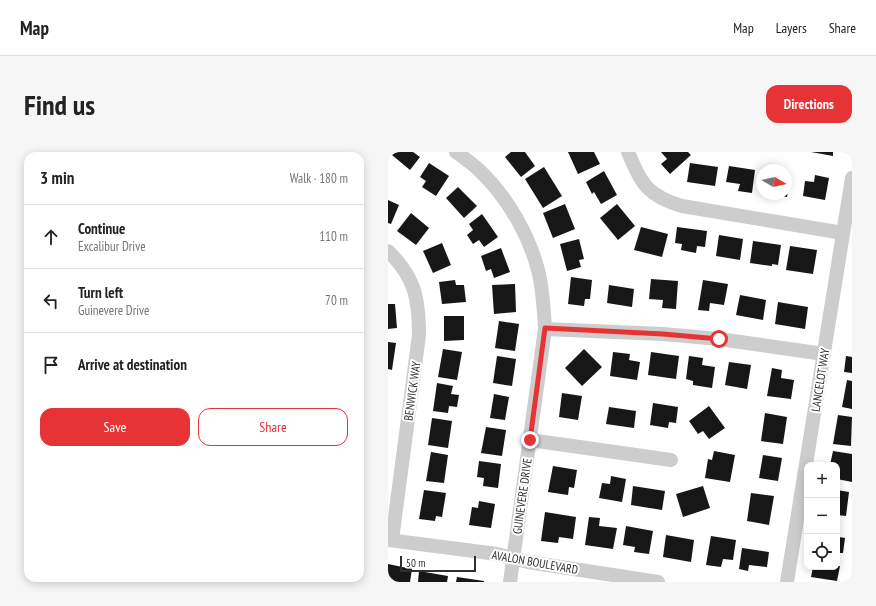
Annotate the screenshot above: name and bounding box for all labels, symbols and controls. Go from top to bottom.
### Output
text: Map [20,16,49,40]
text: Map [733,19,754,37]
text: Layers [776,19,807,37]
text: Share [829,19,856,37]
button: Directions [766,85,852,123]
text: Find us [24,86,95,123]
north arrow [756,164,792,200]
text: 3 min [40,167,74,189]
text: Walk · 180 m [290,170,348,187]
text: Continue [78,219,125,238]
icon: ahead [40,226,62,248]
text: 110 m [319,228,348,245]
text: Excalibur Drive [78,238,146,255]
text: Turn left [78,283,123,302]
icon: left [40,290,62,312]
text: 70 m [325,292,348,309]
text: Guinevere Drive [78,302,149,319]
route start [710,330,728,348]
street label: LANCELOT WAY [808,347,832,413]
icon: arrive [40,354,62,376]
text: Arrive at destination [78,355,187,374]
street label: BENWICK WAY [400,360,424,422]
button: Save [40,408,190,446]
button: Share [198,408,348,446]
route end [521,431,539,449]
street label: GUINEVERE DRIVE [509,457,535,535]
map controls [804,462,840,570]
button: + [804,462,840,498]
button: − [804,498,840,534]
button: locate [804,534,840,570]
street label: AVALON BOULEVARD [491,547,579,577]
scale bar [400,554,476,573]
text: 50 m [406,556,425,570]

